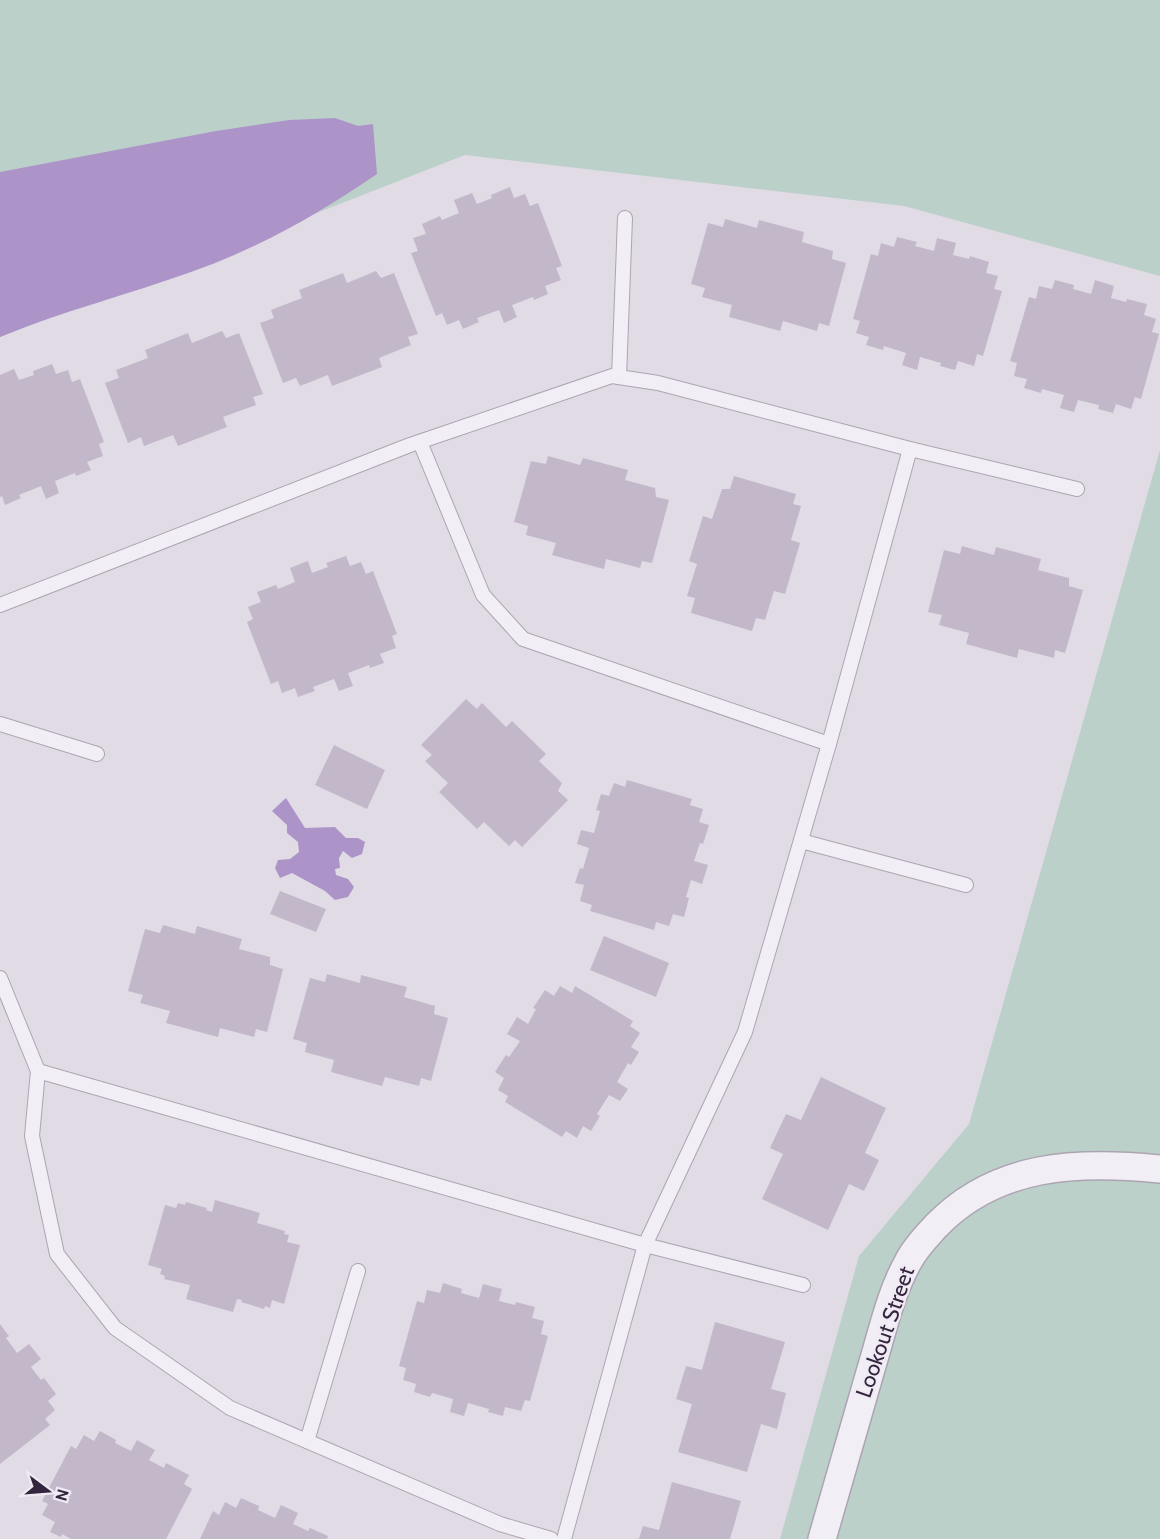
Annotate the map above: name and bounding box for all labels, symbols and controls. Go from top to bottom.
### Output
street label: Lookout Street [850,1262,920,1401]
north arrow [18,1461,78,1521]
text: N [51,1487,73,1503]

